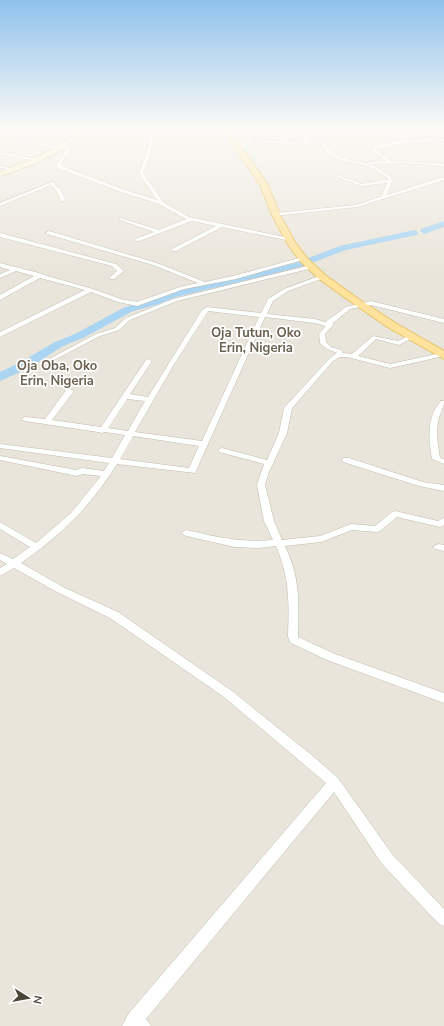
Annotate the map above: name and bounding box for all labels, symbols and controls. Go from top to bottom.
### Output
district label: Oja Tutun, Oko Erin, Nigeria [211,324,301,357]
district label: Oja Oba, Oko Erin, Nigeria [17,357,97,390]
north arrow [8,978,48,1018]
text: N [29,994,45,1005]

